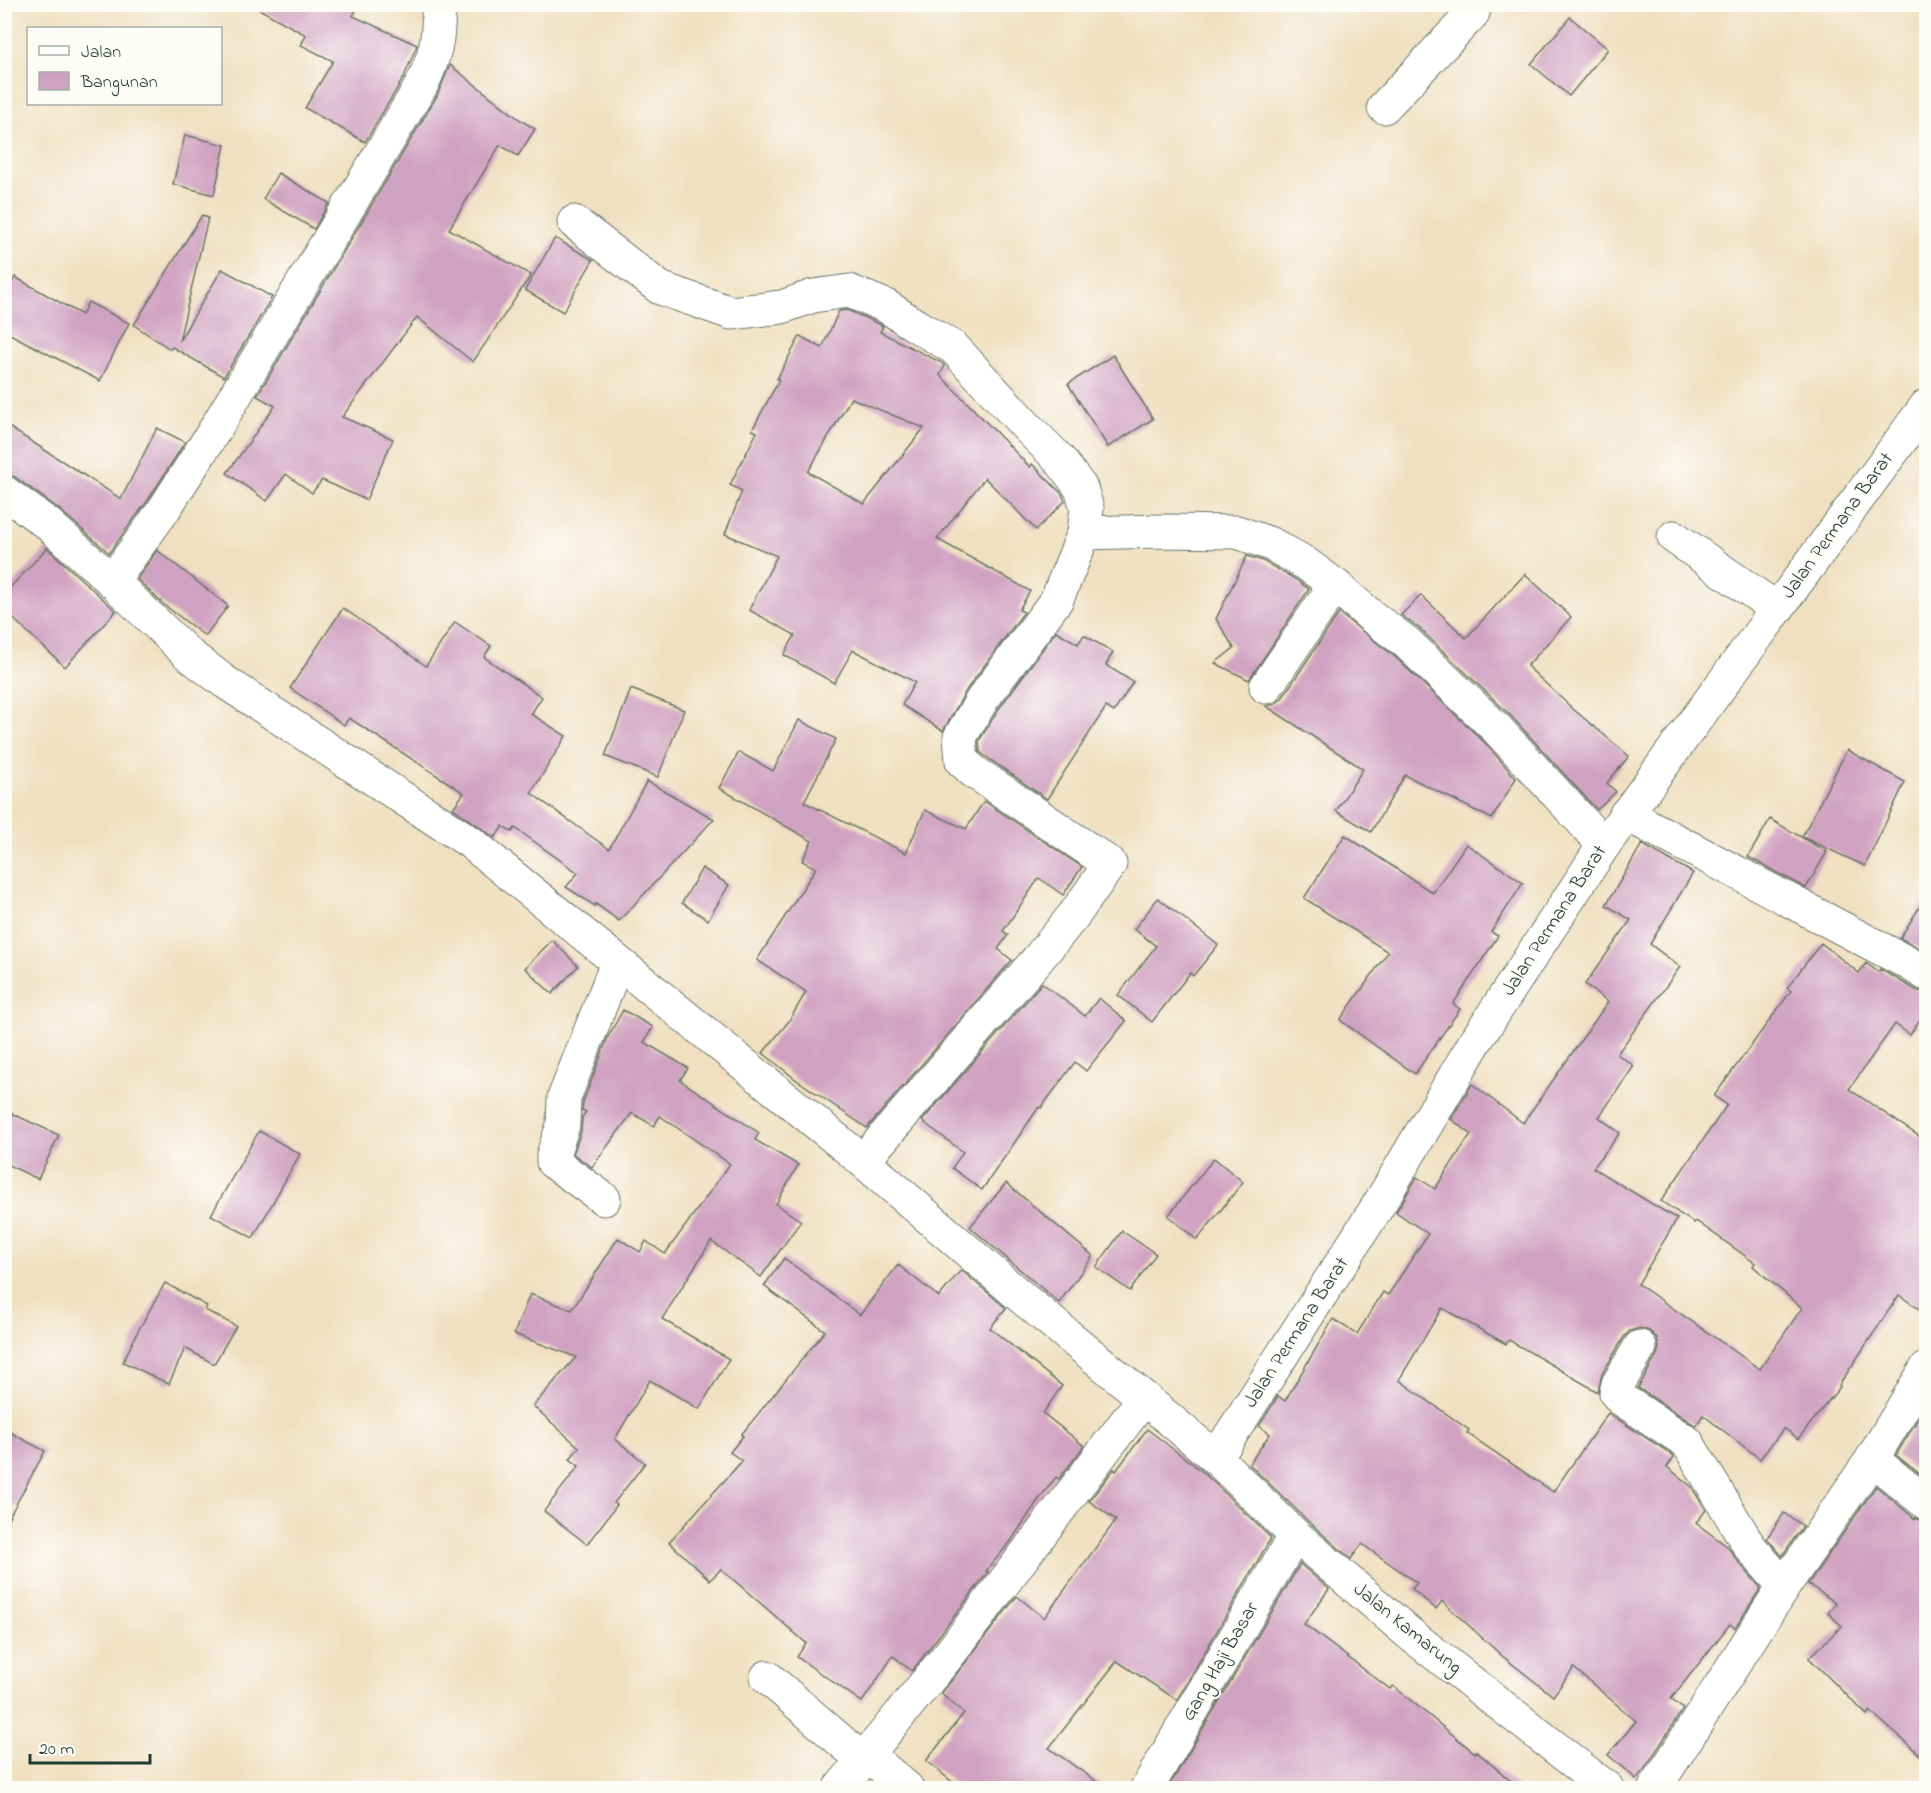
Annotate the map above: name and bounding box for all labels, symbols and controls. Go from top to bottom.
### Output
legend [27,27,222,105]
text: Jalan [81,40,121,66]
text: Bangunan [80,70,158,97]
street label: Jalan Permana Barat [1775,446,1901,605]
street label: Jalan Permana Barat [1495,839,1615,1002]
street label: Jalan Permana Barat [1237,1251,1357,1414]
street label: Jalan Kamarung [1346,1576,1468,1683]
street label: Gang Haji Basar [1175,1596,1268,1728]
scale bar [30,1727,150,1765]
text: 20 m [39,1737,74,1763]

